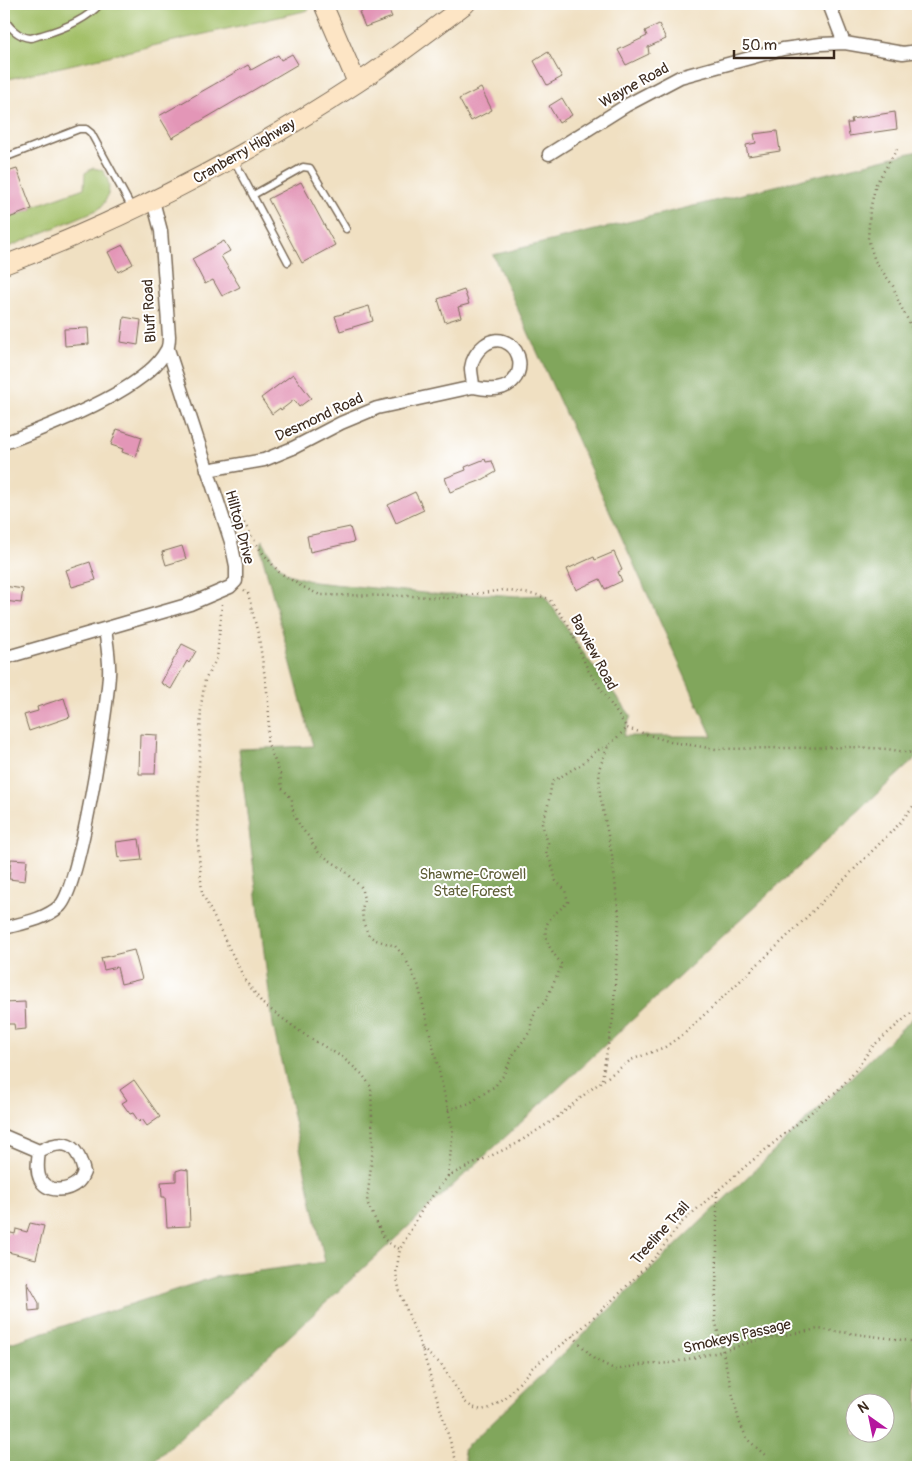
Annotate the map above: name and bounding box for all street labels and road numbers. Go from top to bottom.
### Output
street label: Wayne Road [596,59,672,112]
street label: Cranberry Highway [190,114,299,188]
street label: Bluff Road [138,279,161,343]
street label: Desmond Road [272,389,366,446]
street label: Hilltop Drive [221,488,259,567]
street label: Bayview Road [566,611,621,693]
street label: Treeline Trail [627,1197,694,1269]
street label: Smokeys Passage [681,1315,793,1358]

